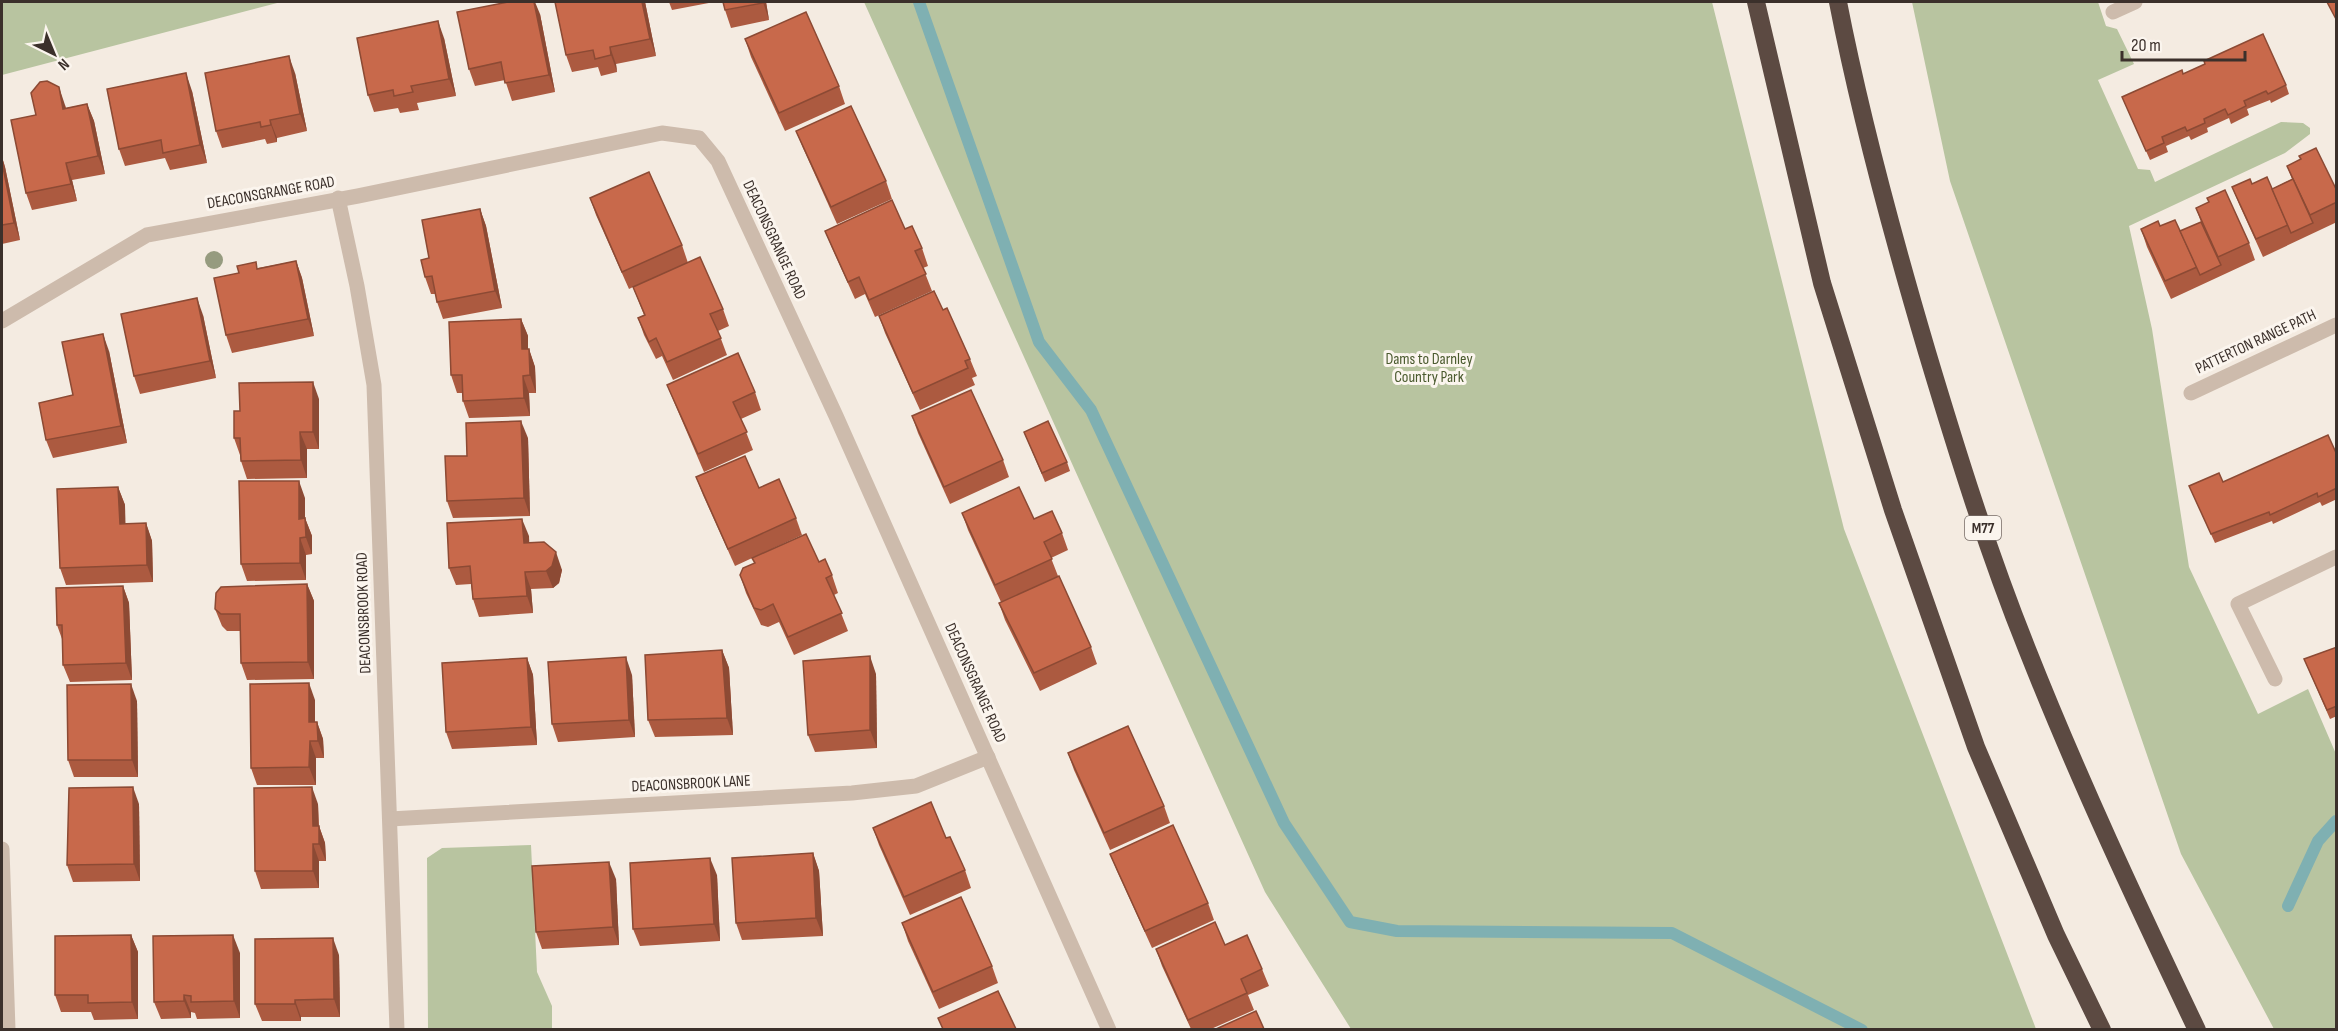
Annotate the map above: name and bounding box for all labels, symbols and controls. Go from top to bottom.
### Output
north arrow [24,24,84,84]
scale bar [2122,24,2245,62]
text: 20 m [2131,35,2161,56]
text: N [54,54,73,74]
street label: DEACONSGRANGE ROAD [206,172,336,214]
street label: DEACONSGRANGE ROAD [738,178,810,303]
street label: PATTERTON RANGE PATH [2193,306,2319,378]
park label: Dams to Darnley Country Park [1385,350,1473,387]
road number: M77 [1965,516,2001,540]
street label: DEACONSBROOK ROAD [352,552,376,674]
street label: DEACONSGRANGE ROAD [940,620,1010,746]
street label: DEACONSBROOK LANE [631,771,751,797]

